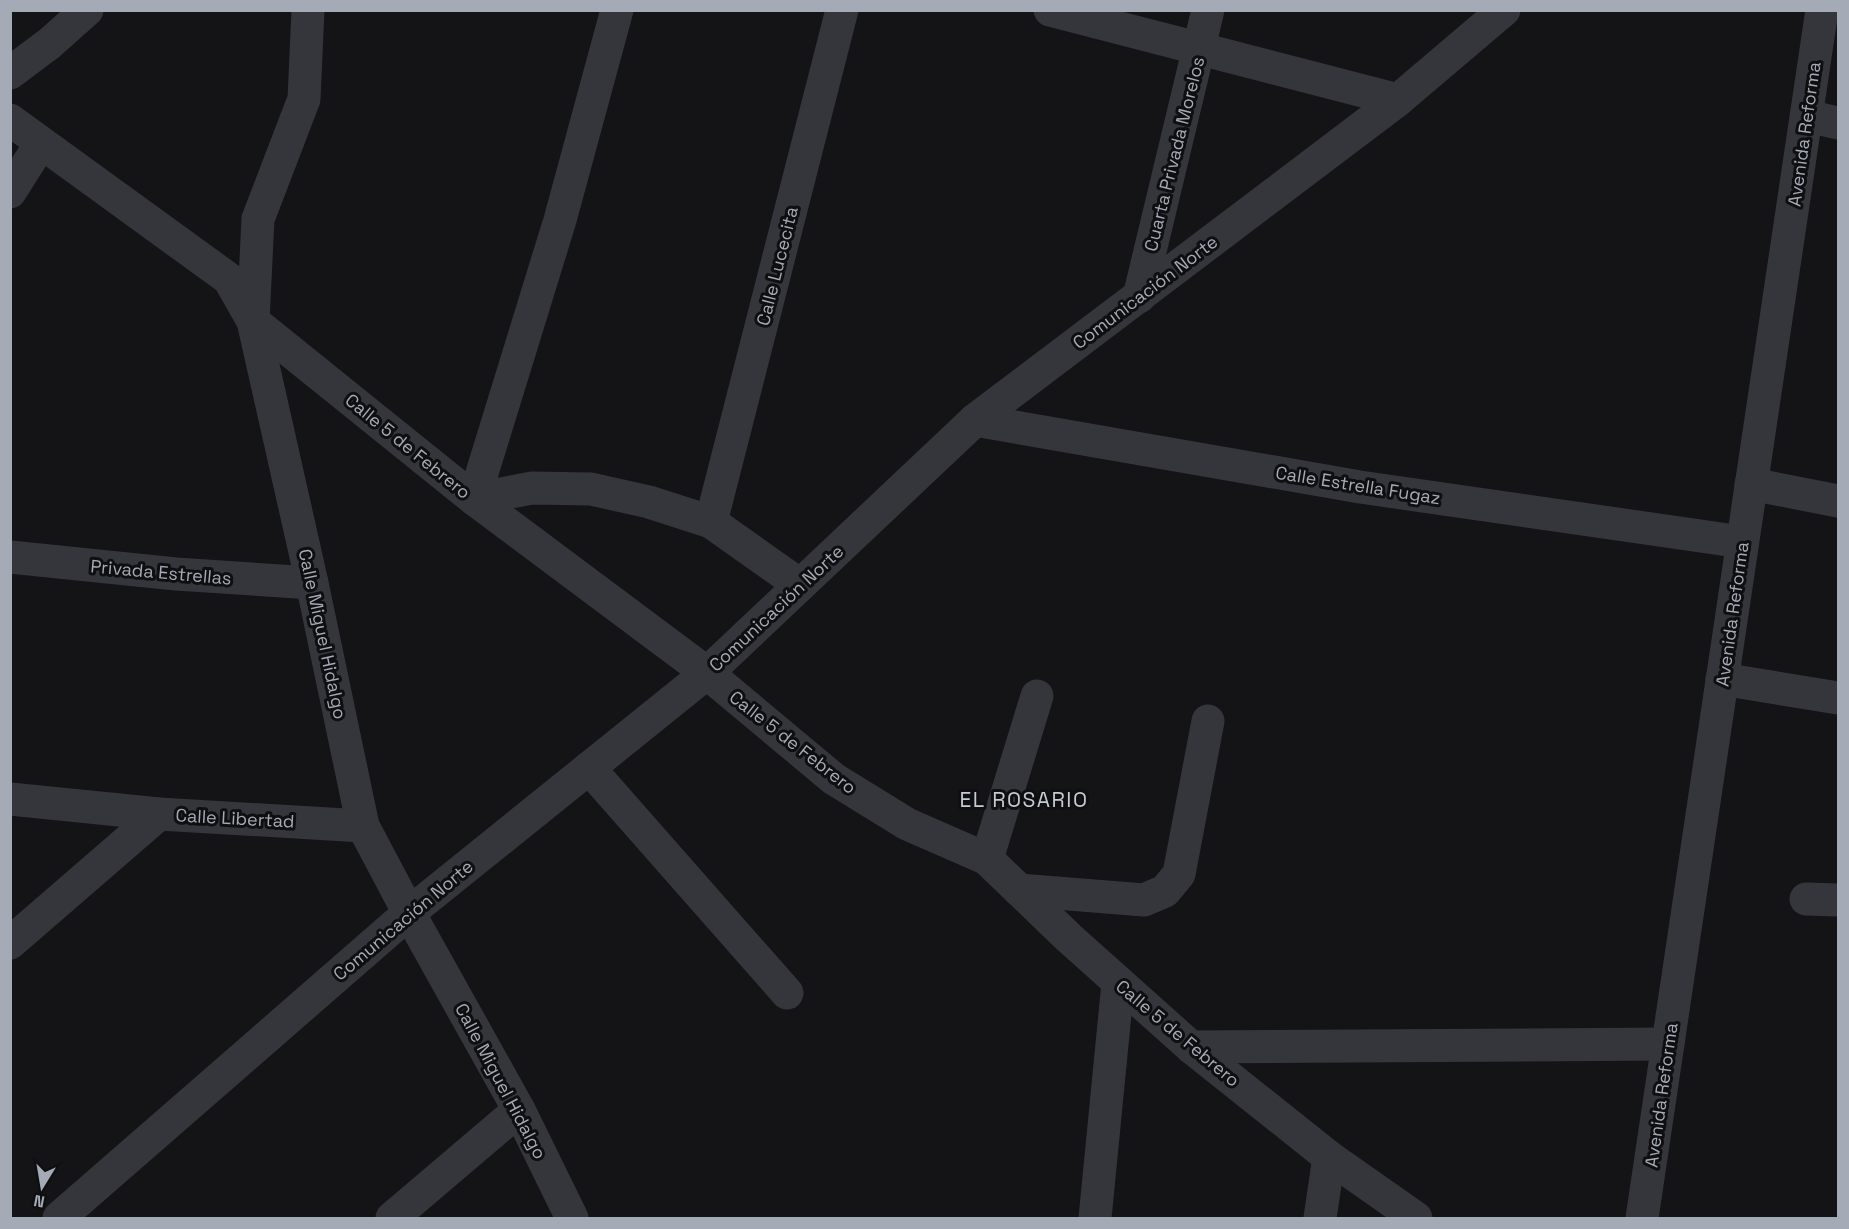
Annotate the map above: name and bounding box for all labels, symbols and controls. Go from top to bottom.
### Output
street label: Cuarta Privada Morelos [1139,54,1209,254]
street label: Avenida Reforma [1782,60,1826,208]
street label: Calle Lucecita [751,204,803,328]
street label: Comunicación Norte [1068,230,1222,354]
street label: Calle 5 de Febrero [341,388,475,504]
street label: Calle Estrella Fugaz [1274,461,1442,509]
street label: Comunicación Norte [704,540,848,676]
street label: Avenida Reforma [1710,540,1754,688]
street label: Calle Miguel Hidalgo [294,547,352,721]
street label: Privada Estrellas [90,554,232,590]
street label: Calle 5 de Febrero [725,685,861,799]
district label: EL ROSARIO [960,786,1088,813]
street label: Calle Libertad [175,803,295,833]
street label: Comunicación Norte [328,855,478,985]
street label: Calle 5 de Febrero [1111,974,1245,1092]
street label: Calle Miguel Hidalgo [450,999,552,1163]
street label: Avenida Reforma [1639,1021,1683,1169]
north arrow [12,1157,72,1217]
text: N [32,1190,47,1213]

